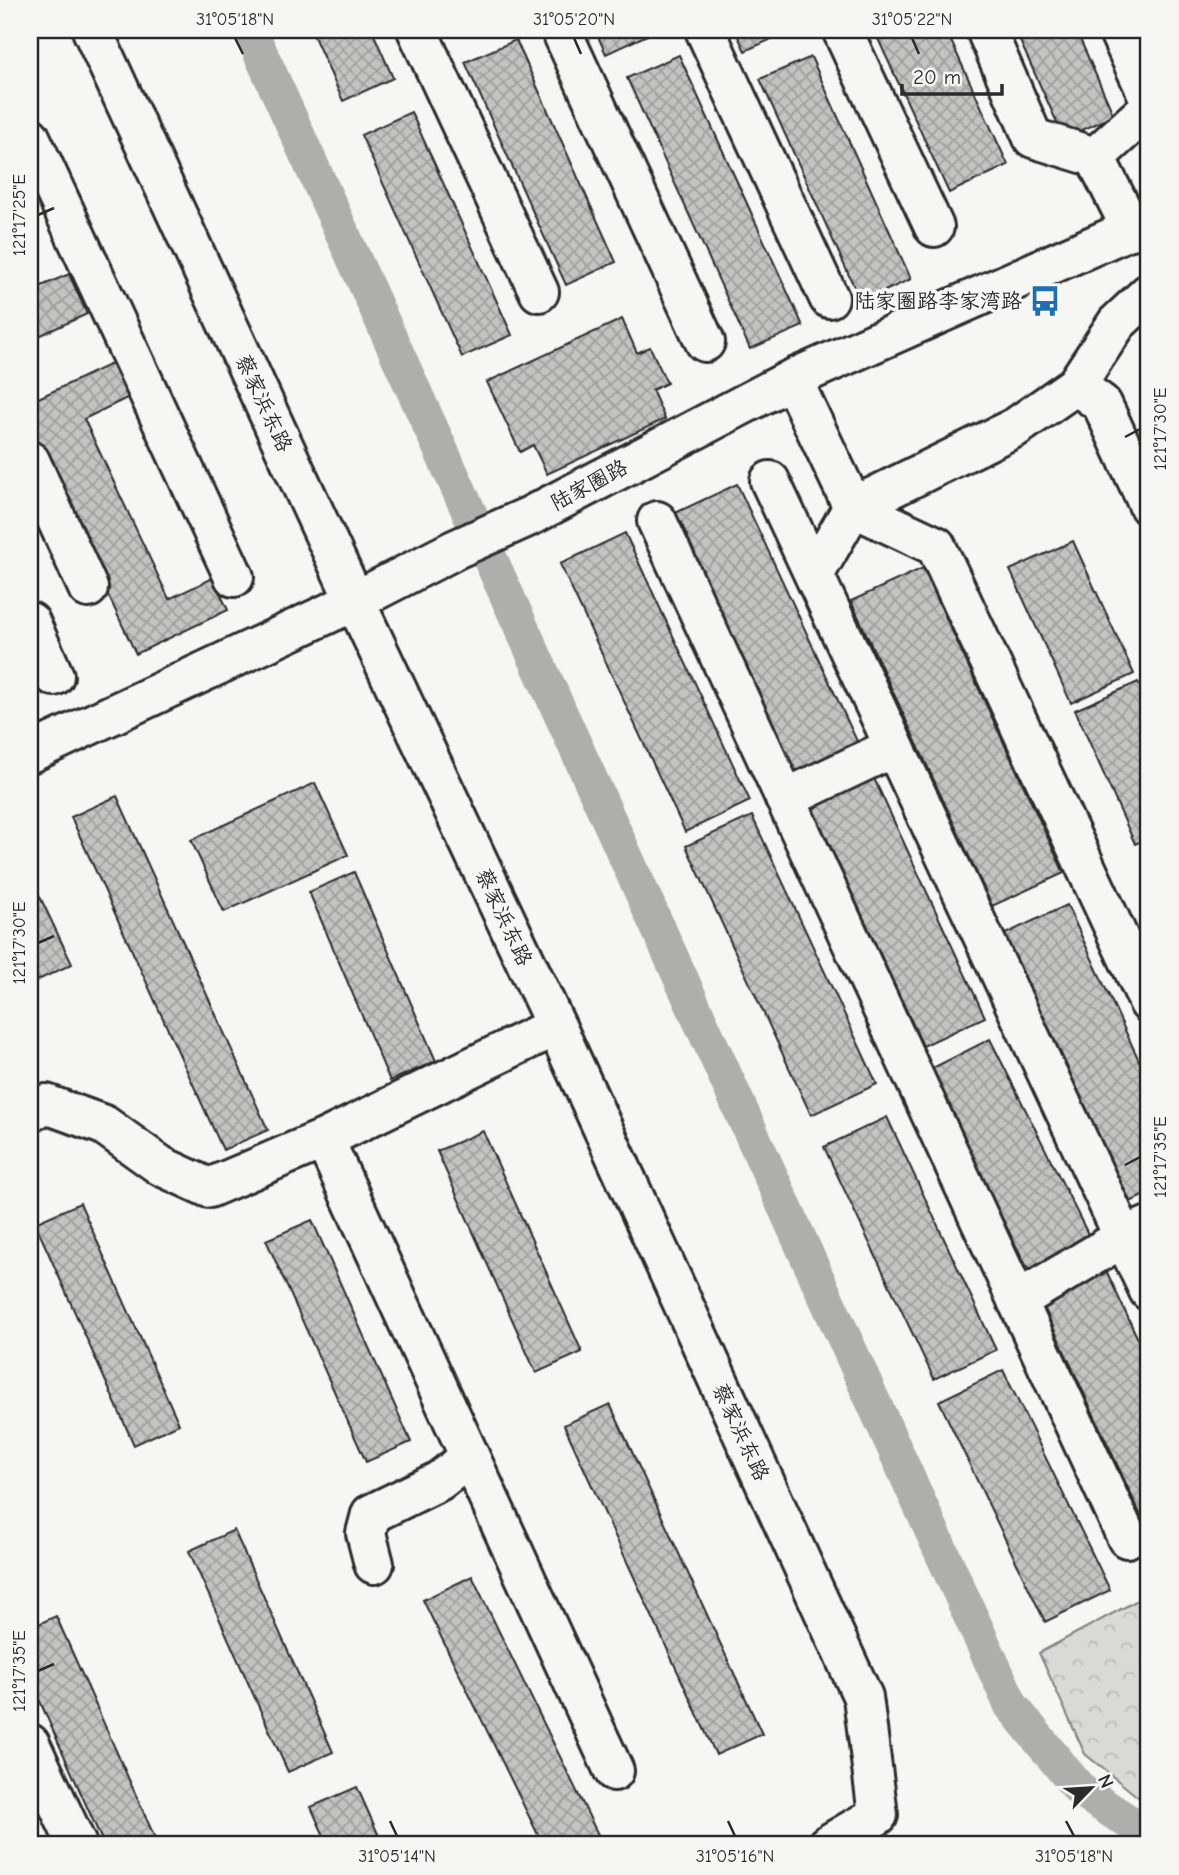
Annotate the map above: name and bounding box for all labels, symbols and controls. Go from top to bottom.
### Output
text: 31°05'18"N [196,9,274,30]
text: 31°05'20"N [533,9,615,30]
text: 31°05'22"N [872,9,952,30]
scale bar [902,52,1002,96]
text: 20 m [913,65,961,89]
text: 121°17'25"E [9,174,30,256]
bus stop icon: 陆家圈路李家湾路 [1028,284,1062,318]
place label: 陆家圈路李家湾路 [854,289,1022,313]
street label: 蔡家浜东路 [231,350,297,456]
text: 121°17'30"E [1150,387,1171,471]
street label: 陆家圈路 [546,455,632,515]
street label: 蔡家浜东路 [471,864,537,970]
text: 121°17'30"E [9,901,30,985]
text: 121°17'35"E [1150,1116,1171,1198]
street label: 蔡家浜东路 [708,1379,774,1485]
text: 121°17'35"E [9,1630,30,1712]
north arrow [1056,1752,1126,1822]
text: N [1093,1771,1118,1792]
text: 31°05'14"N [358,1846,436,1867]
text: 31°05'16"N [696,1846,774,1867]
text: 31°05'18"N [1035,1846,1113,1867]

